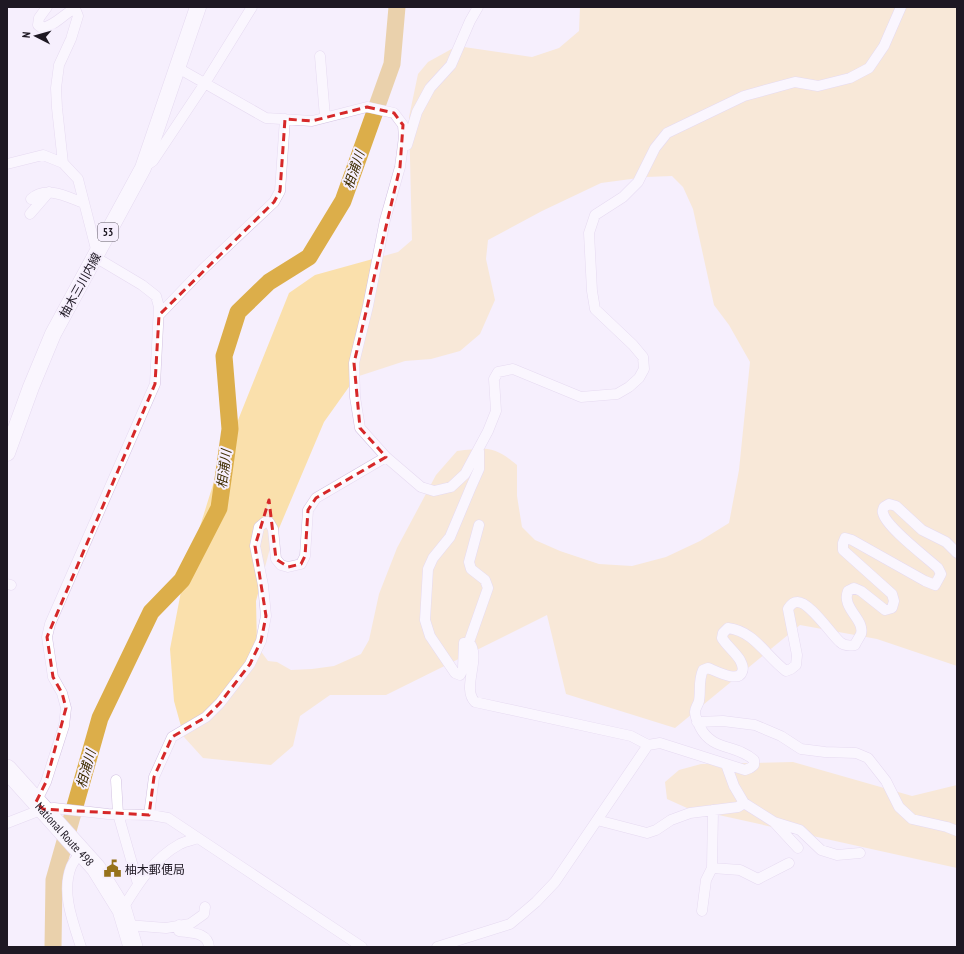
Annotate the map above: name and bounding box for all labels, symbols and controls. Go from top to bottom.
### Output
north arrow [16,16,56,56]
text: N [19,31,33,39]
water label: 相浦川 [340,147,369,191]
road number: 53 [98,223,118,241]
street label: 柚木三川内線 [56,250,104,320]
water label: 相浦川 [213,447,235,489]
water label: 相浦川 [72,746,100,790]
street label: National Route 498 [33,799,98,869]
public building icon: 柚木郵便局 [102,859,122,879]
place label: 柚木郵便局 [125,862,185,877]

